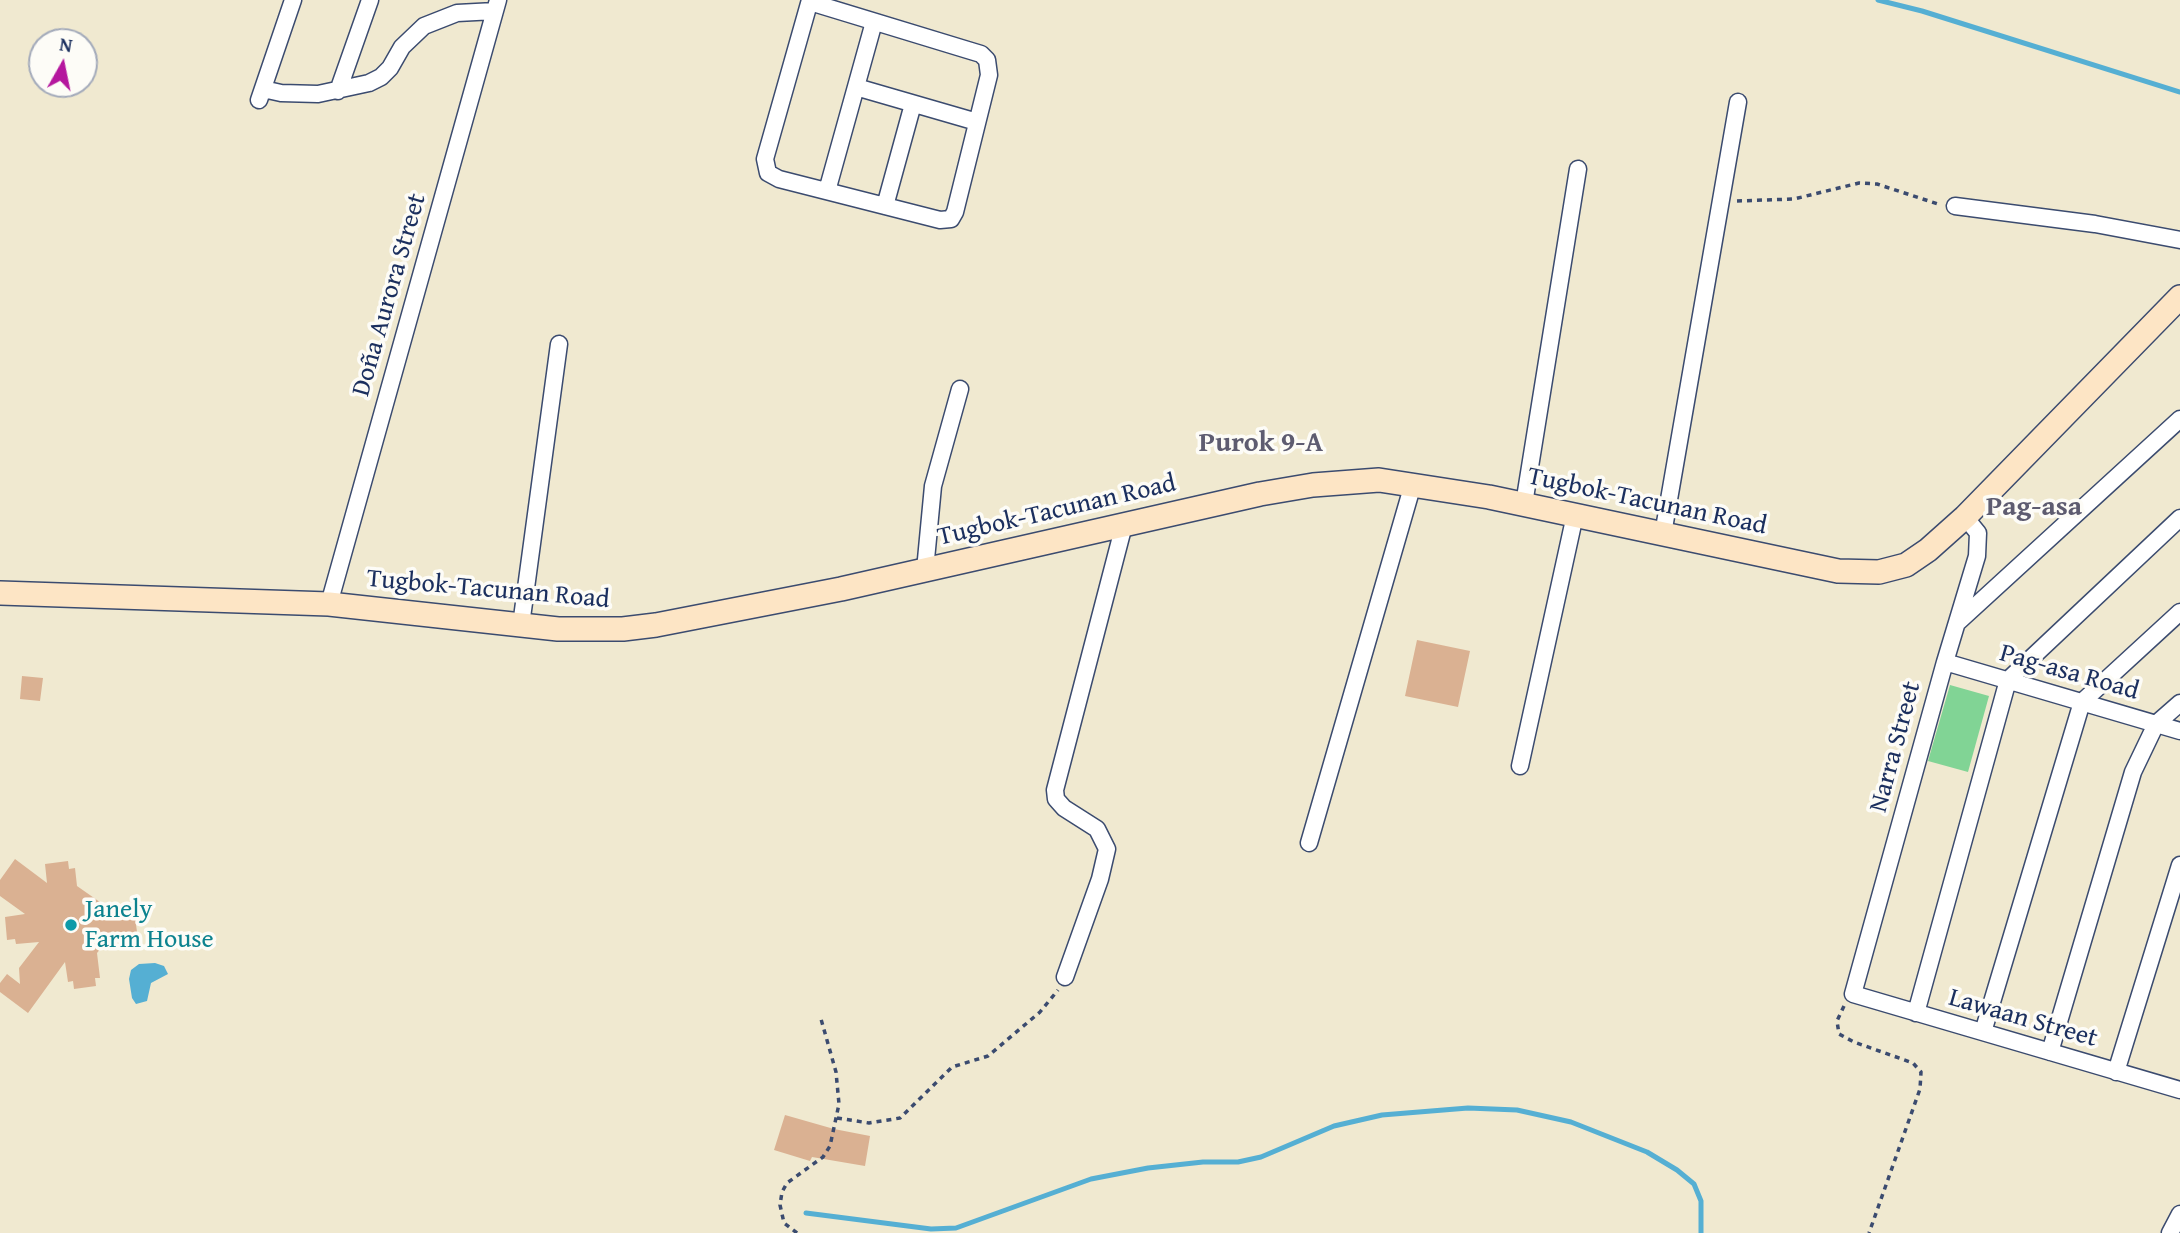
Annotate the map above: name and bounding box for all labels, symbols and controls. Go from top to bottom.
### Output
north arrow [28,28,98,98]
text: N [58,29,74,59]
street label: Doña Aurora Street [346,190,434,400]
district label: Purok 9-A [1199,427,1323,461]
street label: Tugbok-Tacunan Road [1525,461,1769,543]
street label: Tugbok-Tacunan Road [935,468,1179,554]
district label: Pag-asa [1986,491,2082,525]
street label: Tugbok-Tacunan Road [365,564,611,616]
street label: Pag-asa Road [1996,638,2142,708]
street label: Narra Street [1864,678,1928,816]
place label: Janely Farm House [85,894,214,956]
marker: Janely Farm House [63,917,79,933]
street label: Lawaan Street [1945,983,2101,1055]

